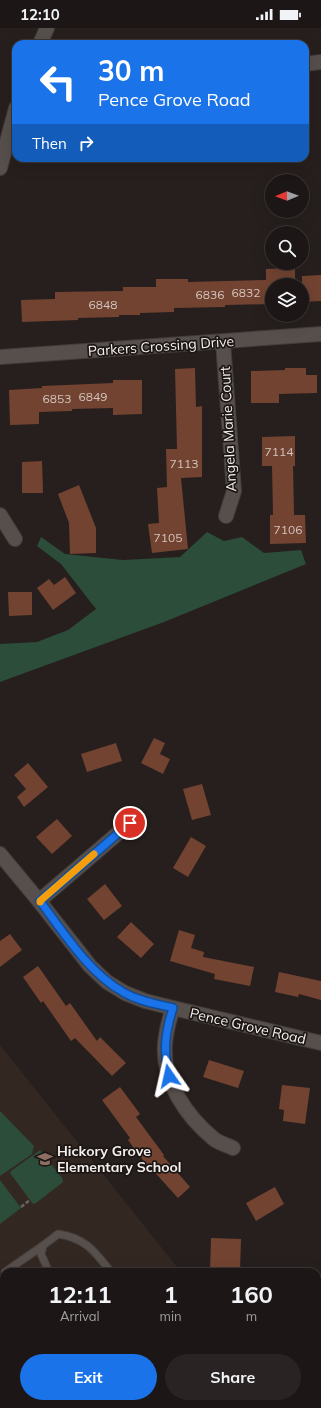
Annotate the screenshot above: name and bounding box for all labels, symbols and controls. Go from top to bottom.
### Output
text: 12:10 [20,5,60,24]
text: 30 m [98,53,164,88]
icon: left [32,56,84,108]
text: Pence Grove Road [98,88,251,111]
icon: right [75,132,97,154]
text: Then [32,134,67,153]
north arrow [265,174,309,218]
map controls [265,174,309,322]
button: search [265,226,309,270]
button: layers [265,278,309,322]
house number: 6832 [232,285,260,300]
house number: 6836 [196,287,224,302]
house number: 6848 [89,297,117,312]
street label: Parkers Crossing Drive [87,332,235,360]
street label: Angela Marie Court [216,366,240,492]
house number: 6849 [79,389,107,404]
house number: 6853 [43,391,71,406]
house number: 7114 [265,444,293,459]
house number: 7113 [170,456,198,471]
house number: 7106 [274,522,302,537]
house number: 7105 [154,530,182,545]
pin [113,806,147,840]
icon: arrive [119,812,141,834]
street label: Pence Grove Road [188,1004,308,1048]
position arrow [148,1055,190,1097]
place label: Hickory Grove Elementary School [57,1142,181,1176]
school or university icon: Hickory Grove Elementary School [36,1150,54,1168]
text: 12:11 [48,1279,112,1309]
text: 1 [163,1279,178,1309]
text: 160 [230,1279,273,1309]
text: Arrival [60,1308,100,1324]
text: min [160,1308,182,1324]
text: m [246,1308,257,1324]
button: Exit [20,1354,157,1400]
button: Share [165,1354,301,1400]

